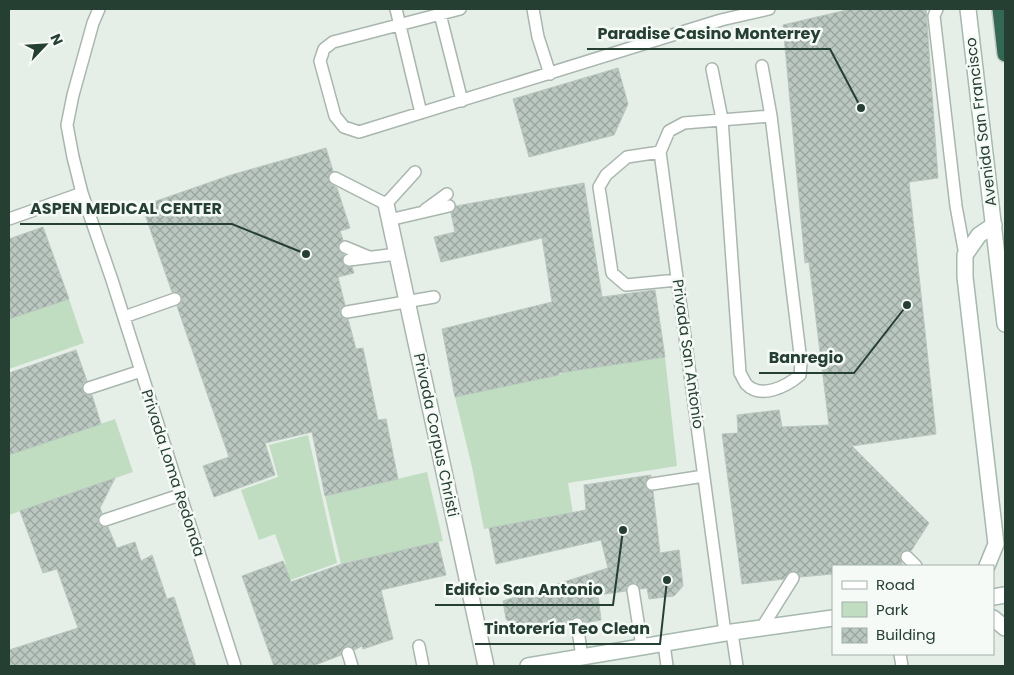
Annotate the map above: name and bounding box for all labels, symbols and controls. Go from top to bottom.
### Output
callout: Paradise Casino Monterrey [587,18,830,49]
north arrow [20,20,70,70]
text: Paradise Casino Monterrey [597,22,821,45]
text: N [45,31,68,49]
street label: Avenida San Francisco [960,36,1001,208]
callout: ASPEN MEDICAL CENTER [20,193,232,224]
text: ASPEN MEDICAL CENTER [30,197,222,220]
street label: Privada San Antonio [668,278,709,430]
callout: Banregio [759,342,854,373]
text: Banregio [769,346,843,369]
street label: Privada Corpus Christi [409,351,464,519]
street label: Privada Loma Redonda [137,387,210,559]
legend [832,565,994,655]
callout: Edifcio San Antonio [435,574,613,605]
text: Road [876,574,915,595]
text: Edifcio San Antonio [445,578,603,601]
text: Park [876,599,908,620]
callout: Tintorería Teo Clean [475,613,660,644]
text: Tintorería Teo Clean [484,617,650,640]
text: Building [876,624,936,645]

